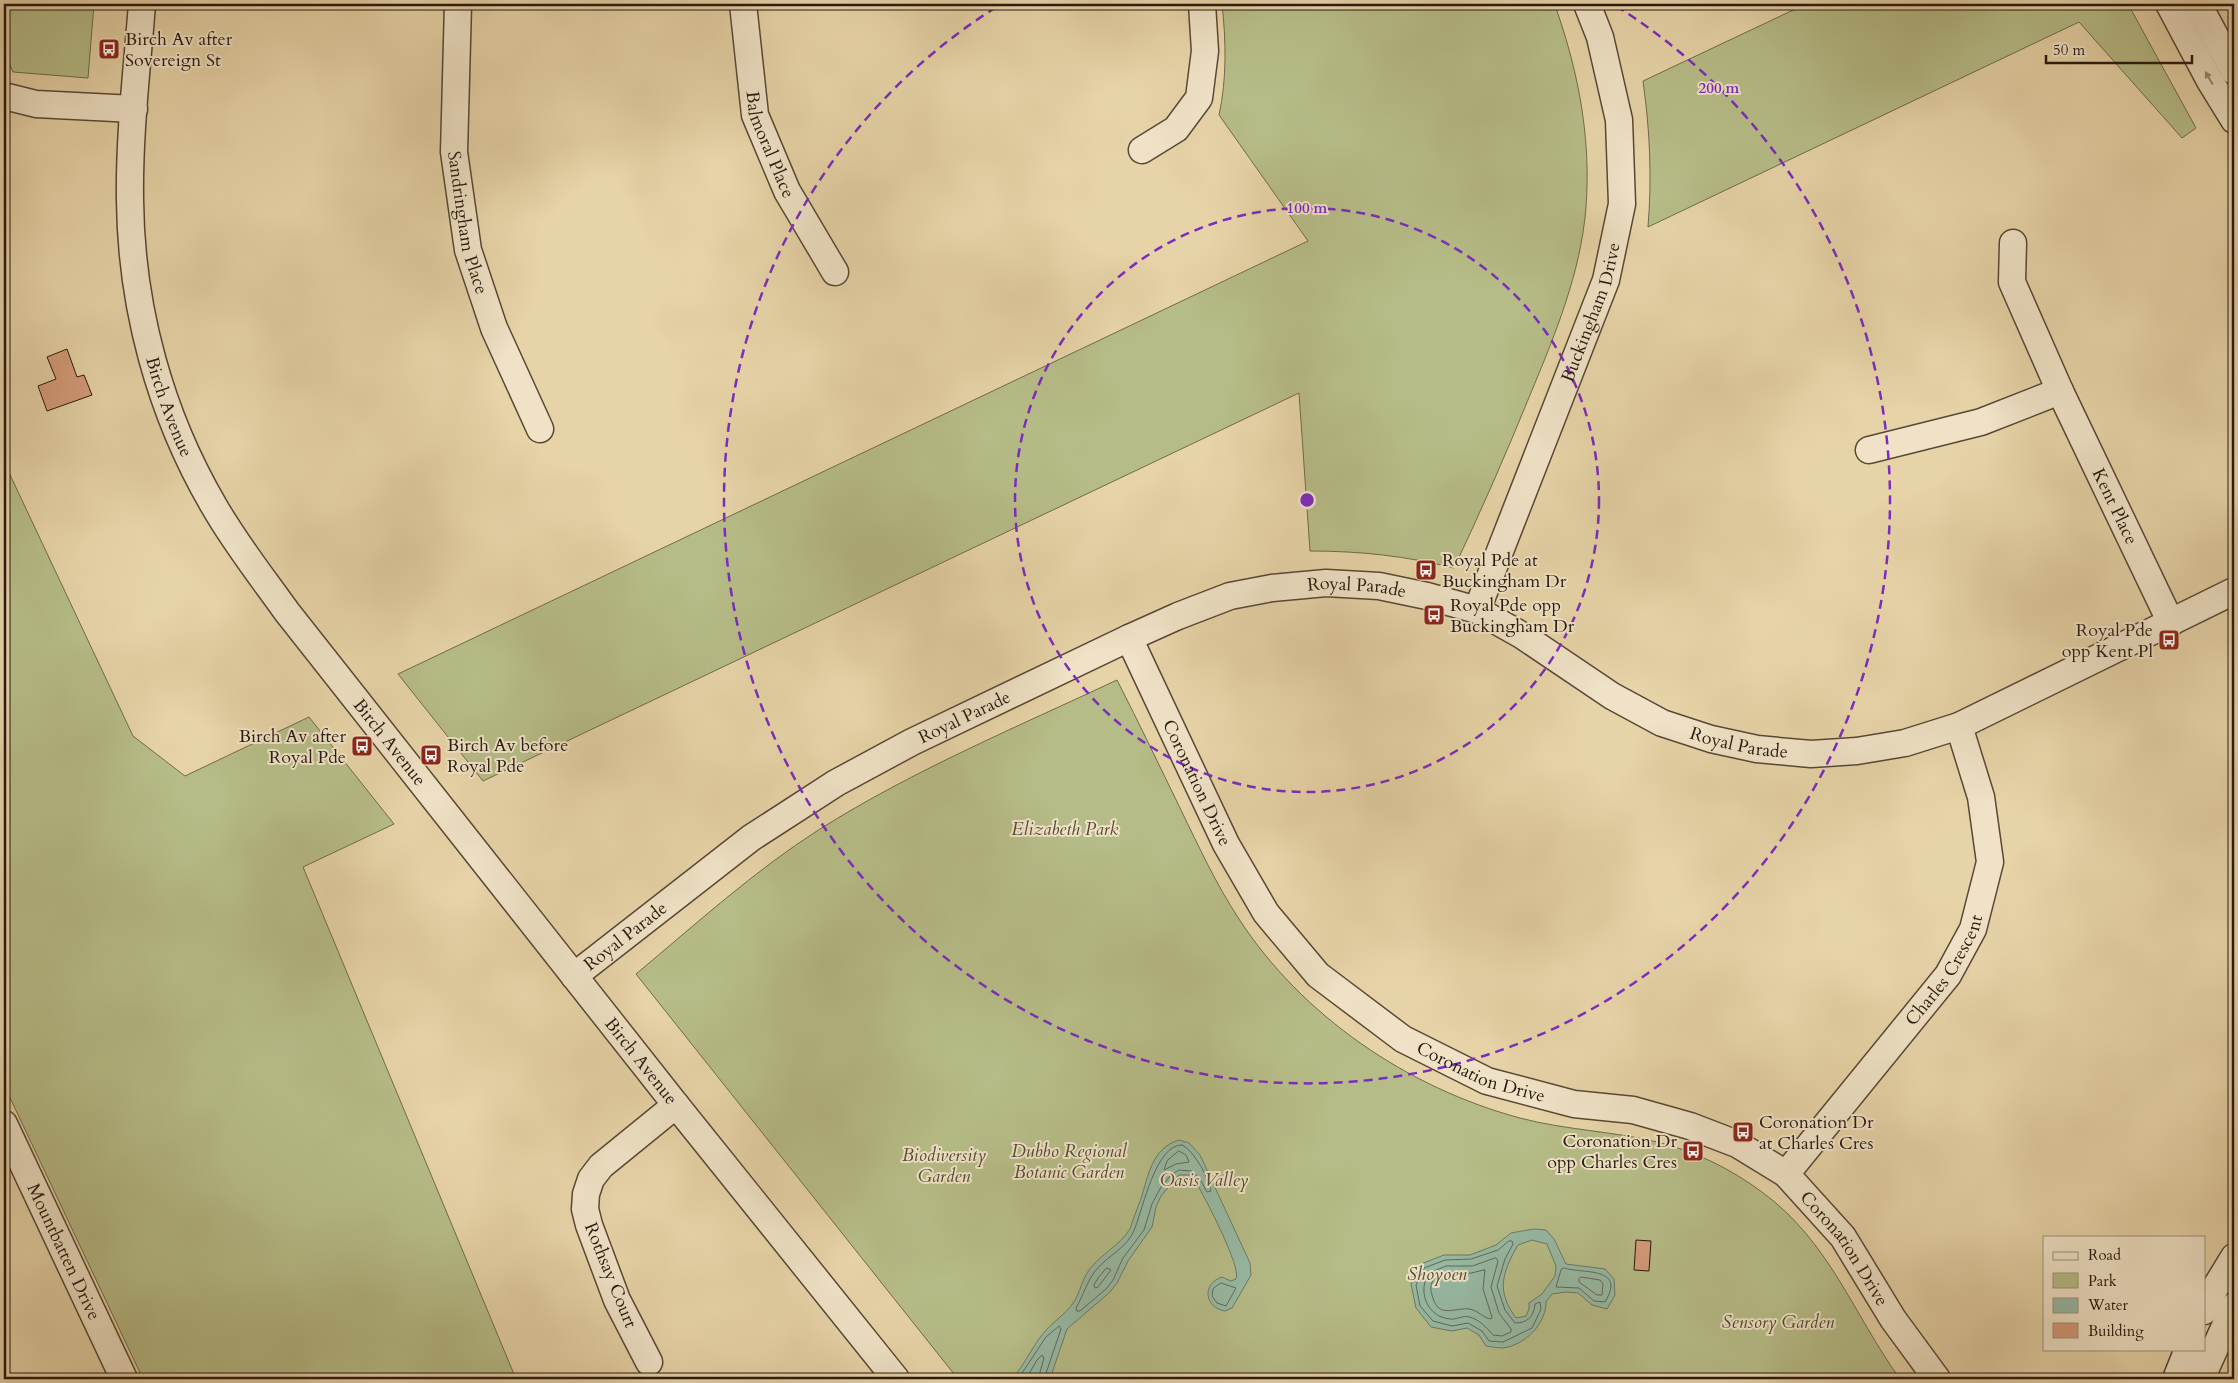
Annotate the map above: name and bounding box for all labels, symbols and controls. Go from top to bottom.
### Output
place label: Birch Av after Sovereign St [125,27,233,73]
scale bar [2046,32,2192,64]
bus stop icon: Birch Av after Sovereign St [97,37,121,61]
text: 50 m [2053,40,2085,60]
one-way arrow [2204,72,2213,85]
text: 200 m [1699,78,1740,98]
street label: Balmoral Place [739,90,801,203]
street label: Sandringham Place [441,149,494,298]
text: 100 m [1287,198,1328,218]
street label: Buckingham Drive [1555,240,1627,386]
street label: Birch Avenue [139,354,199,461]
street label: Kent Place [2086,464,2144,549]
centre of rings [1298,491,1316,509]
place label: Royal Pde at Buckingham Dr [1442,548,1567,594]
bus stop icon: Royal Pde at Buckingham Dr [1414,558,1438,582]
street label: Royal Parade [1306,571,1408,604]
place label: Royal Pde opp Buckingham Dr [1450,593,1575,639]
bus stop icon: Royal Pde opp Buckingham Dr [1422,603,1446,627]
place label: Royal Pde opp Kent Pl [2062,618,2153,664]
bus stop icon: Royal Pde opp Kent Pl [2157,628,2181,652]
street label: Royal Parade [914,685,1015,750]
street label: Birch Avenue [347,694,432,792]
street label: Coronation Drive [1156,716,1237,850]
street label: Royal Parade [1687,721,1789,765]
place label: Birch Av after Royal Pde [239,724,346,770]
place label: Birch Av before Royal Pde [447,733,568,779]
bus stop icon: Birch Av after Royal Pde [350,734,374,758]
bus stop icon: Birch Av before Royal Pde [419,743,443,767]
park label: Elizabeth Park [1012,817,1119,842]
street label: Royal Parade [579,896,673,977]
street label: Charles Crescent [1900,912,1989,1031]
street label: Birch Avenue [598,1012,683,1110]
street label: Coronation Drive [1412,1036,1548,1109]
place label: Coronation Dr at Charles Cres [1759,1110,1874,1156]
bus stop icon: Coronation Dr at Charles Cres [1731,1120,1755,1144]
place label: Coronation Dr opp Charles Cres [1547,1129,1677,1175]
park label: Dubbo Regional Botanic Garden [1011,1139,1128,1185]
bus stop icon: Coronation Dr opp Charles Cres [1681,1139,1705,1163]
park label: Biodiversity Garden [902,1143,986,1189]
park label: Oasis Valley [1160,1168,1249,1193]
street label: Mountbatten Drive [21,1179,106,1324]
street label: Coronation Drive [1794,1186,1894,1311]
street label: Rothsay Court [578,1219,643,1332]
legend [2043,1236,2206,1350]
text: Road [2088,1245,2121,1265]
park label: Shoyoen [1407,1262,1467,1287]
text: Park [2088,1271,2117,1291]
text: Water [2087,1295,2129,1315]
park label: Sensory Garden [1722,1310,1834,1335]
text: Building [2088,1321,2144,1341]

